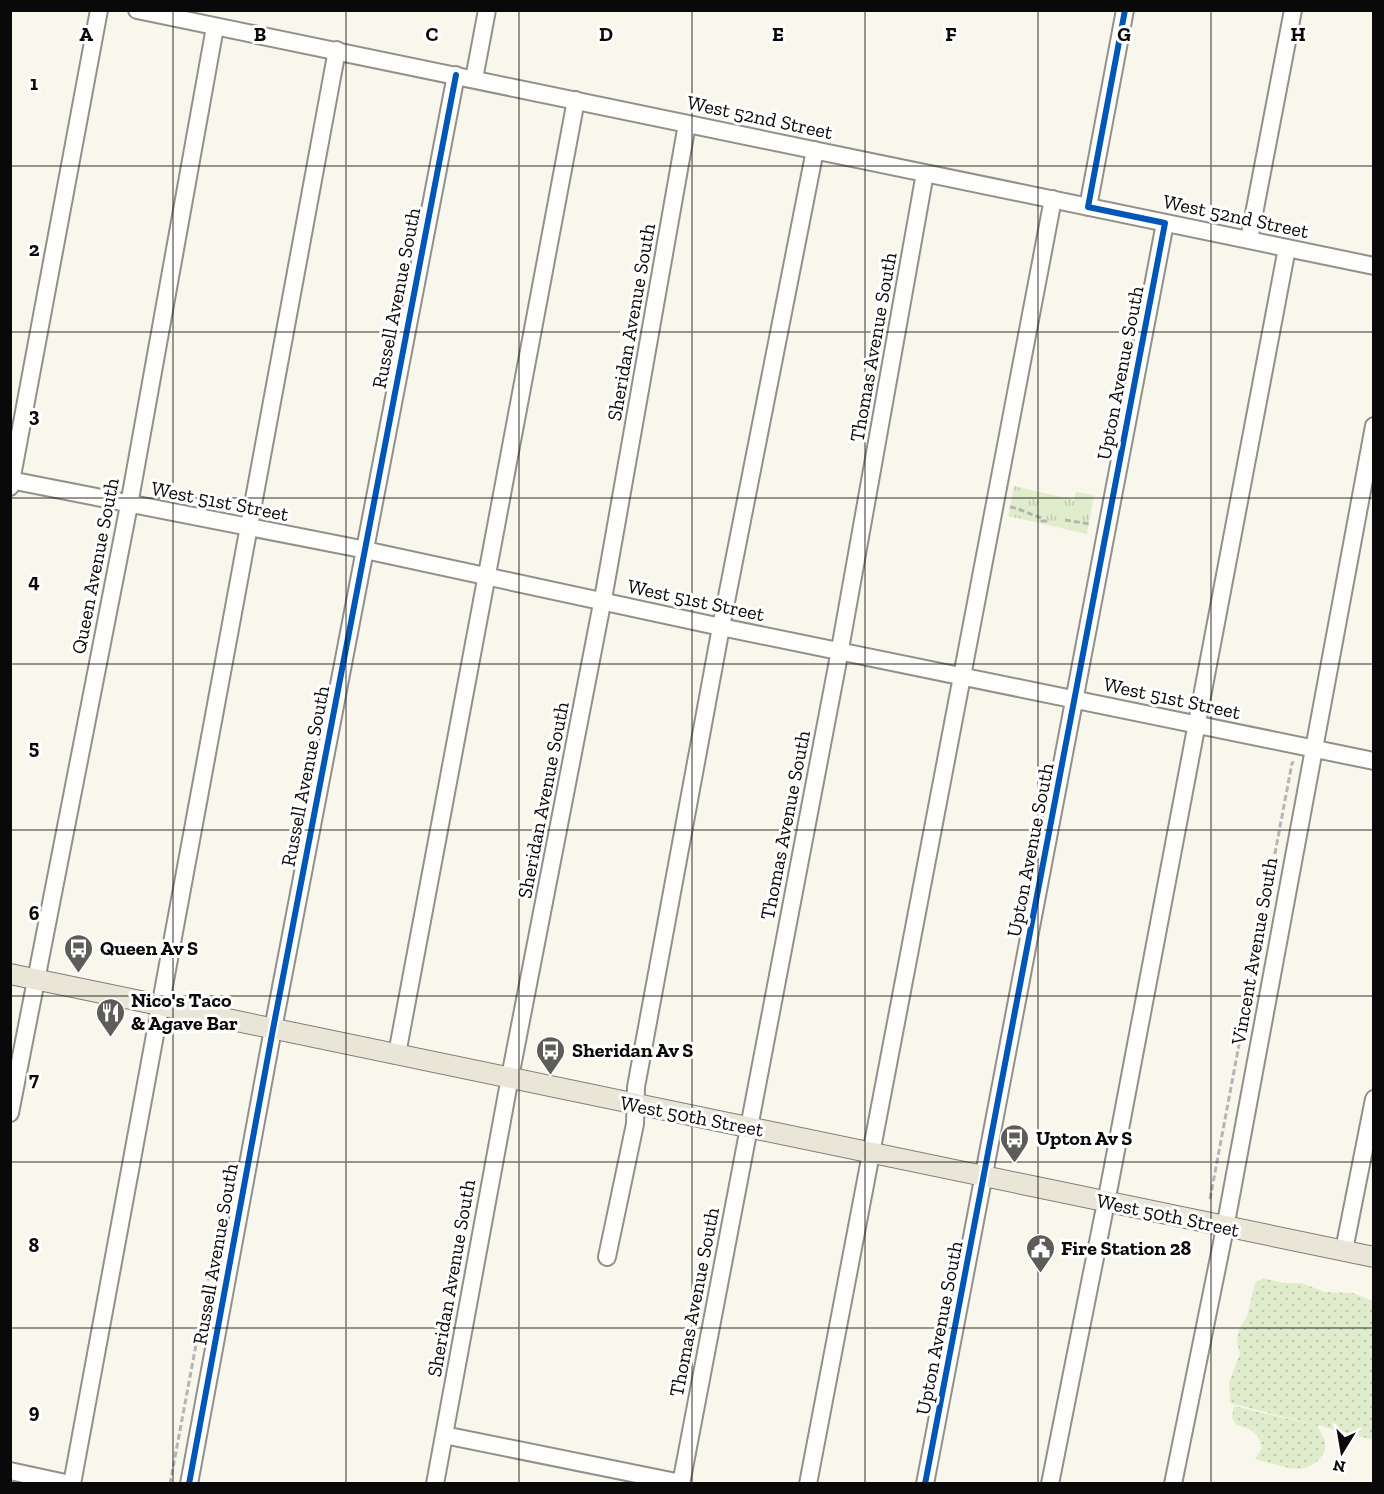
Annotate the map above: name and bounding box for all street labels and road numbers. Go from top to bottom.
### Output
street label: West 52nd Street [685,90,835,144]
street label: West 52nd Street [1161,189,1311,243]
street label: Russell Avenue South [367,205,425,390]
street label: Sheridan Avenue South [602,221,660,423]
street label: Thomas Avenue South [844,250,902,444]
street label: Upton Avenue South [1091,283,1149,462]
street label: Queen Avenue South [66,475,124,656]
street label: West 51st Street [149,476,291,526]
street label: West 51st Street [625,574,767,626]
street label: West 51st Street [1101,672,1243,724]
street label: Russell Avenue South [276,683,334,868]
street label: Sheridan Avenue South [512,699,574,900]
street label: Thomas Avenue South [755,728,815,922]
street label: Upton Avenue South [1001,760,1059,939]
street label: Vincent Avenue South [1226,855,1282,1048]
street label: West 50th Street [618,1090,766,1142]
street label: Russell Avenue South [187,1161,243,1347]
street label: Sheridan Avenue South [422,1177,480,1379]
street label: West 50th Street [1094,1188,1242,1242]
street label: Thomas Avenue South [664,1205,724,1399]
street label: Upton Avenue South [910,1238,968,1417]

